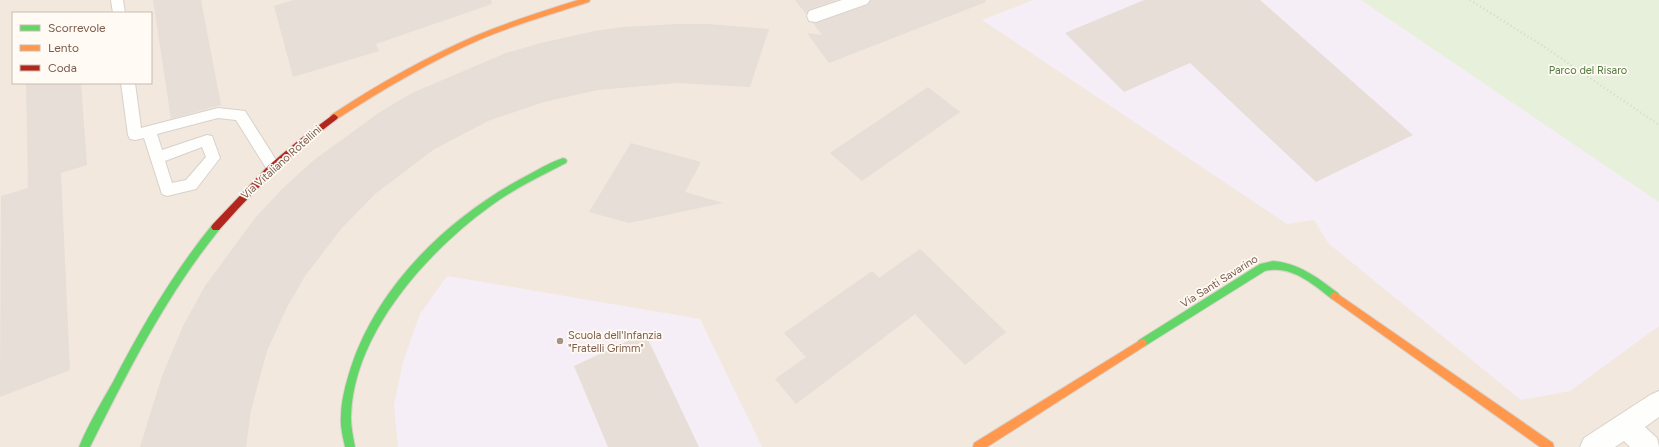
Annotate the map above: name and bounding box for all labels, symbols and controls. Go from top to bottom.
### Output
legend [12,12,152,84]
text: Scorrevole [48,21,106,35]
text: Lento [48,41,79,55]
text: Coda [48,61,77,75]
park label: Parco del Risaro [1549,64,1627,77]
street label: Via Vitaliano Rotellini [238,123,324,202]
street label: Via Santi Savarino [1178,252,1260,310]
place label: Scuola dell'Infanzia "Fratelli Grimm" [568,329,662,355]
marker: Scuola dell'Infanzia "Fratelli Grimm" [555,336,565,346]

